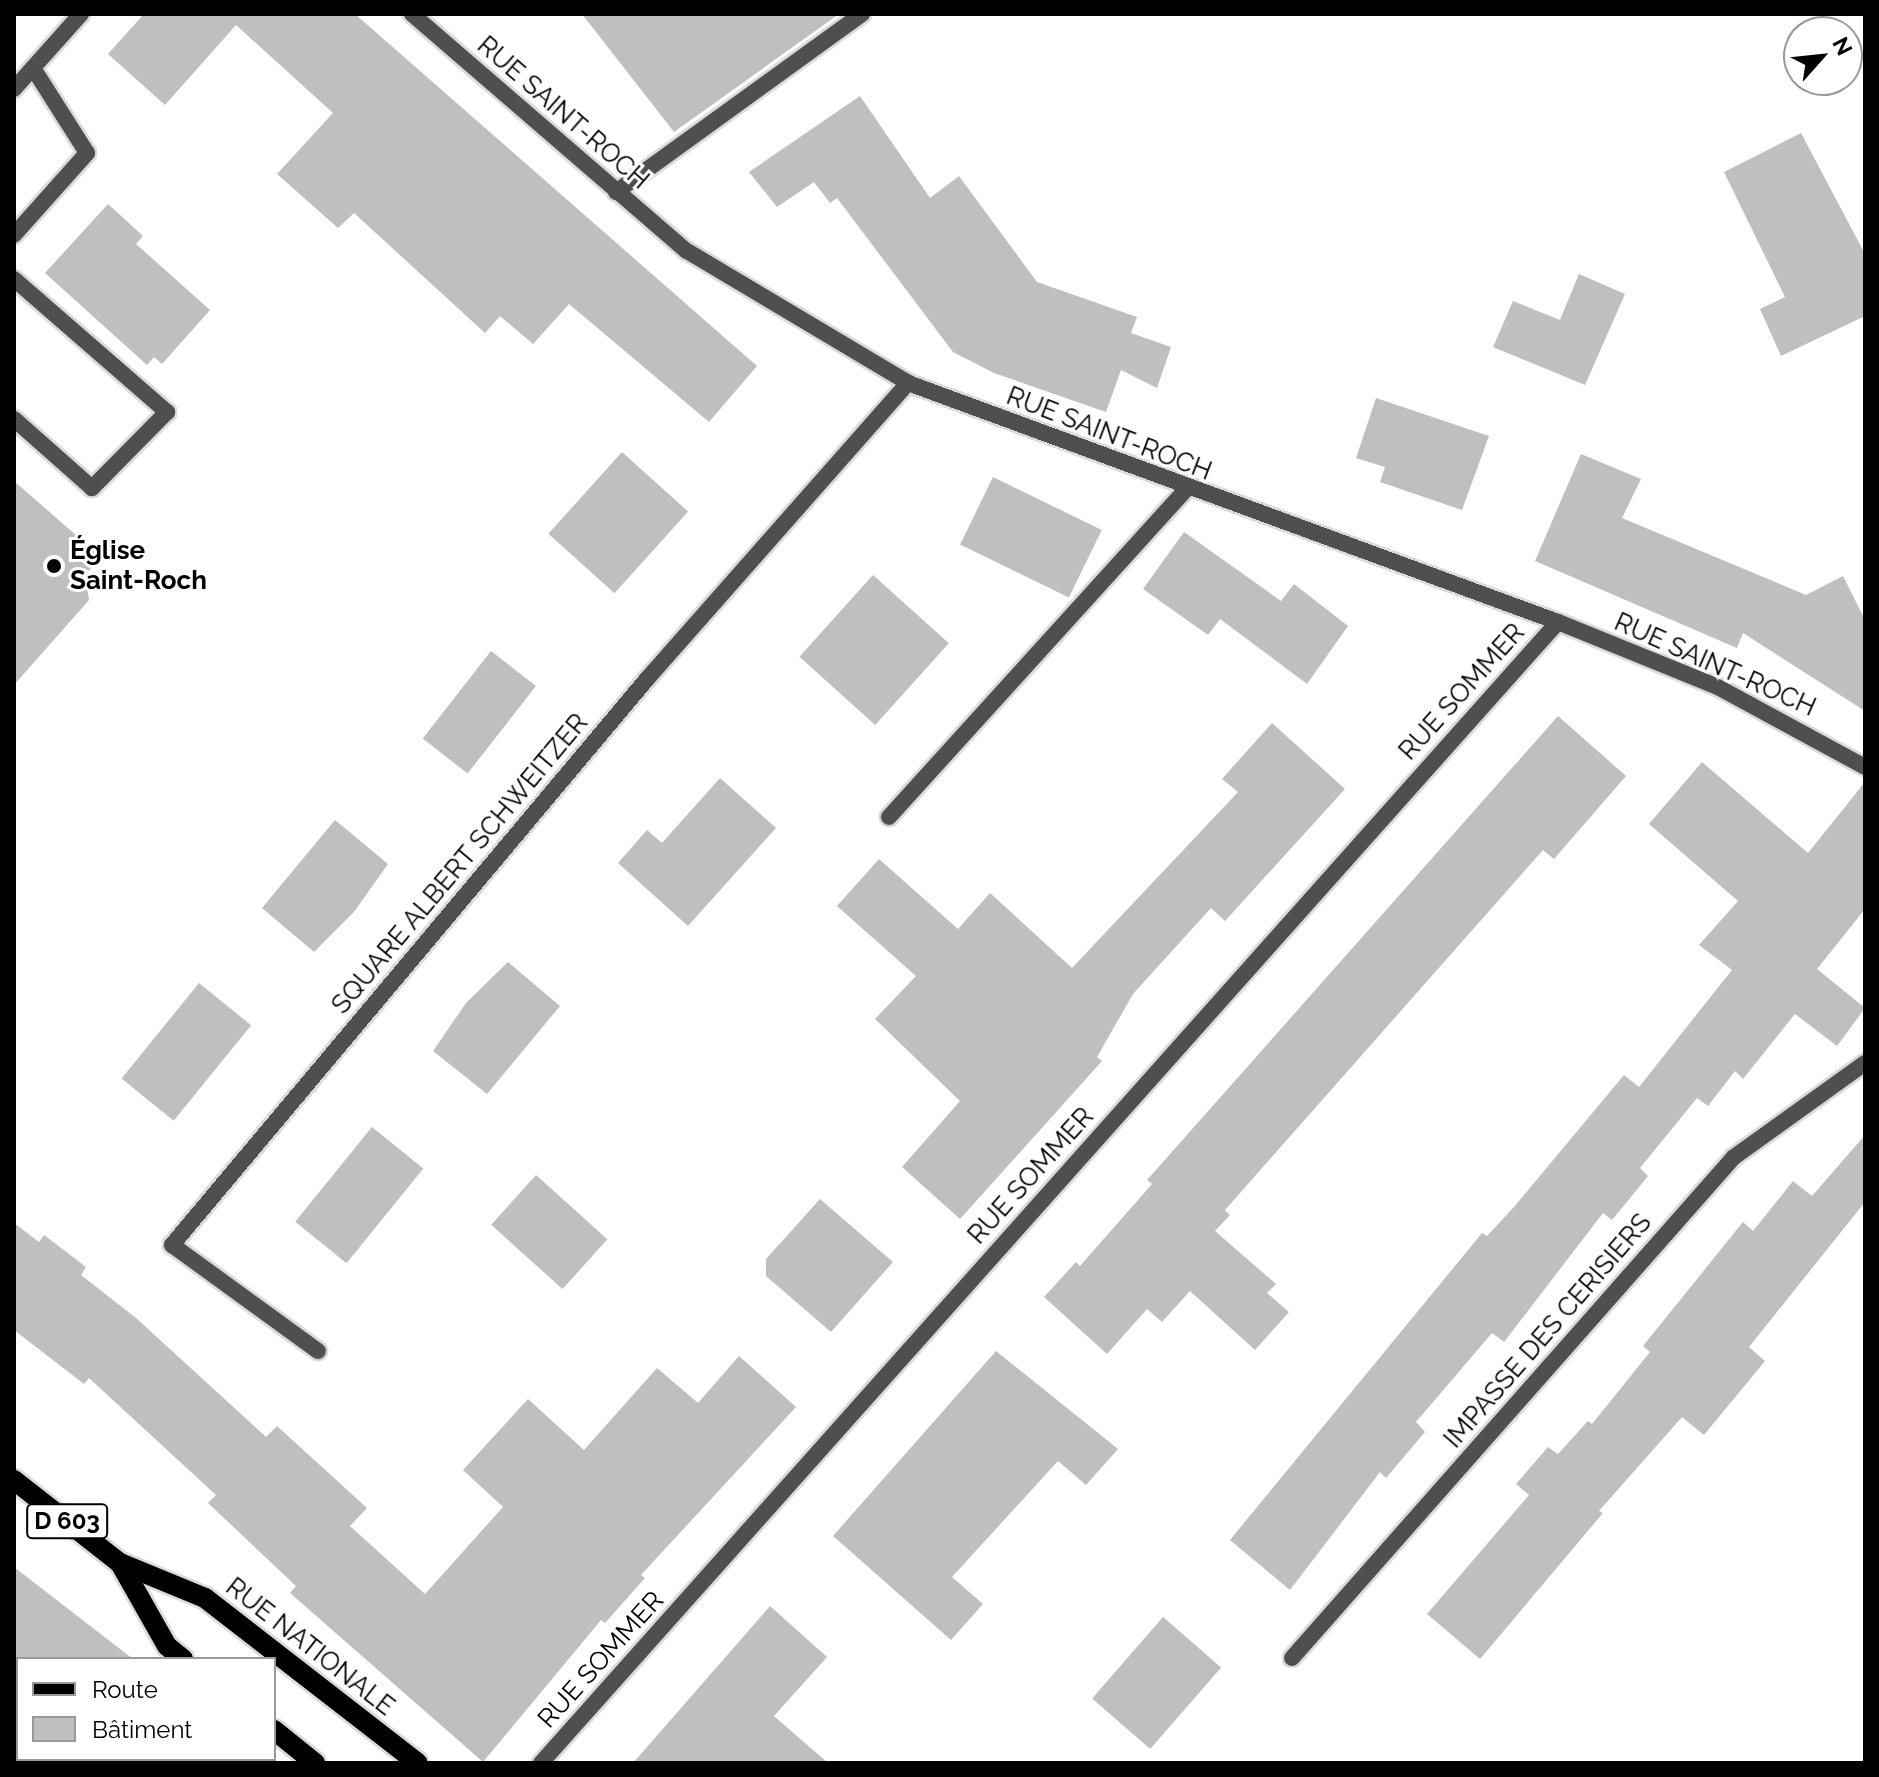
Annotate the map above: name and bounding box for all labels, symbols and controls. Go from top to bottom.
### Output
north arrow [1783,16,1863,96]
street label: RUE SAINT-ROCH [471,30,655,196]
text: N [1827,33,1858,59]
street label: RUE SAINT-ROCH [1002,380,1216,488]
place label: Église Saint-Roch [70,535,207,596]
marker: Église Saint-Roch [45,557,63,575]
street label: RUE SAINT-ROCH [1609,607,1821,723]
street label: RUE SOMMER [1393,617,1531,767]
street label: SQUARE ALBERT SCHWEITZER [325,707,595,1021]
street label: RUE SOMMER [962,1101,1100,1251]
street label: IMPASSE DES CERISIERS [1438,1208,1658,1454]
road number: D 603 [25,1501,109,1541]
street label: RUE NATIONALE [219,1571,401,1723]
street label: RUE SOMMER [532,1585,670,1735]
legend [16,1657,276,1761]
text: Route [92,1675,158,1704]
text: Bâtiment [92,1715,192,1744]

